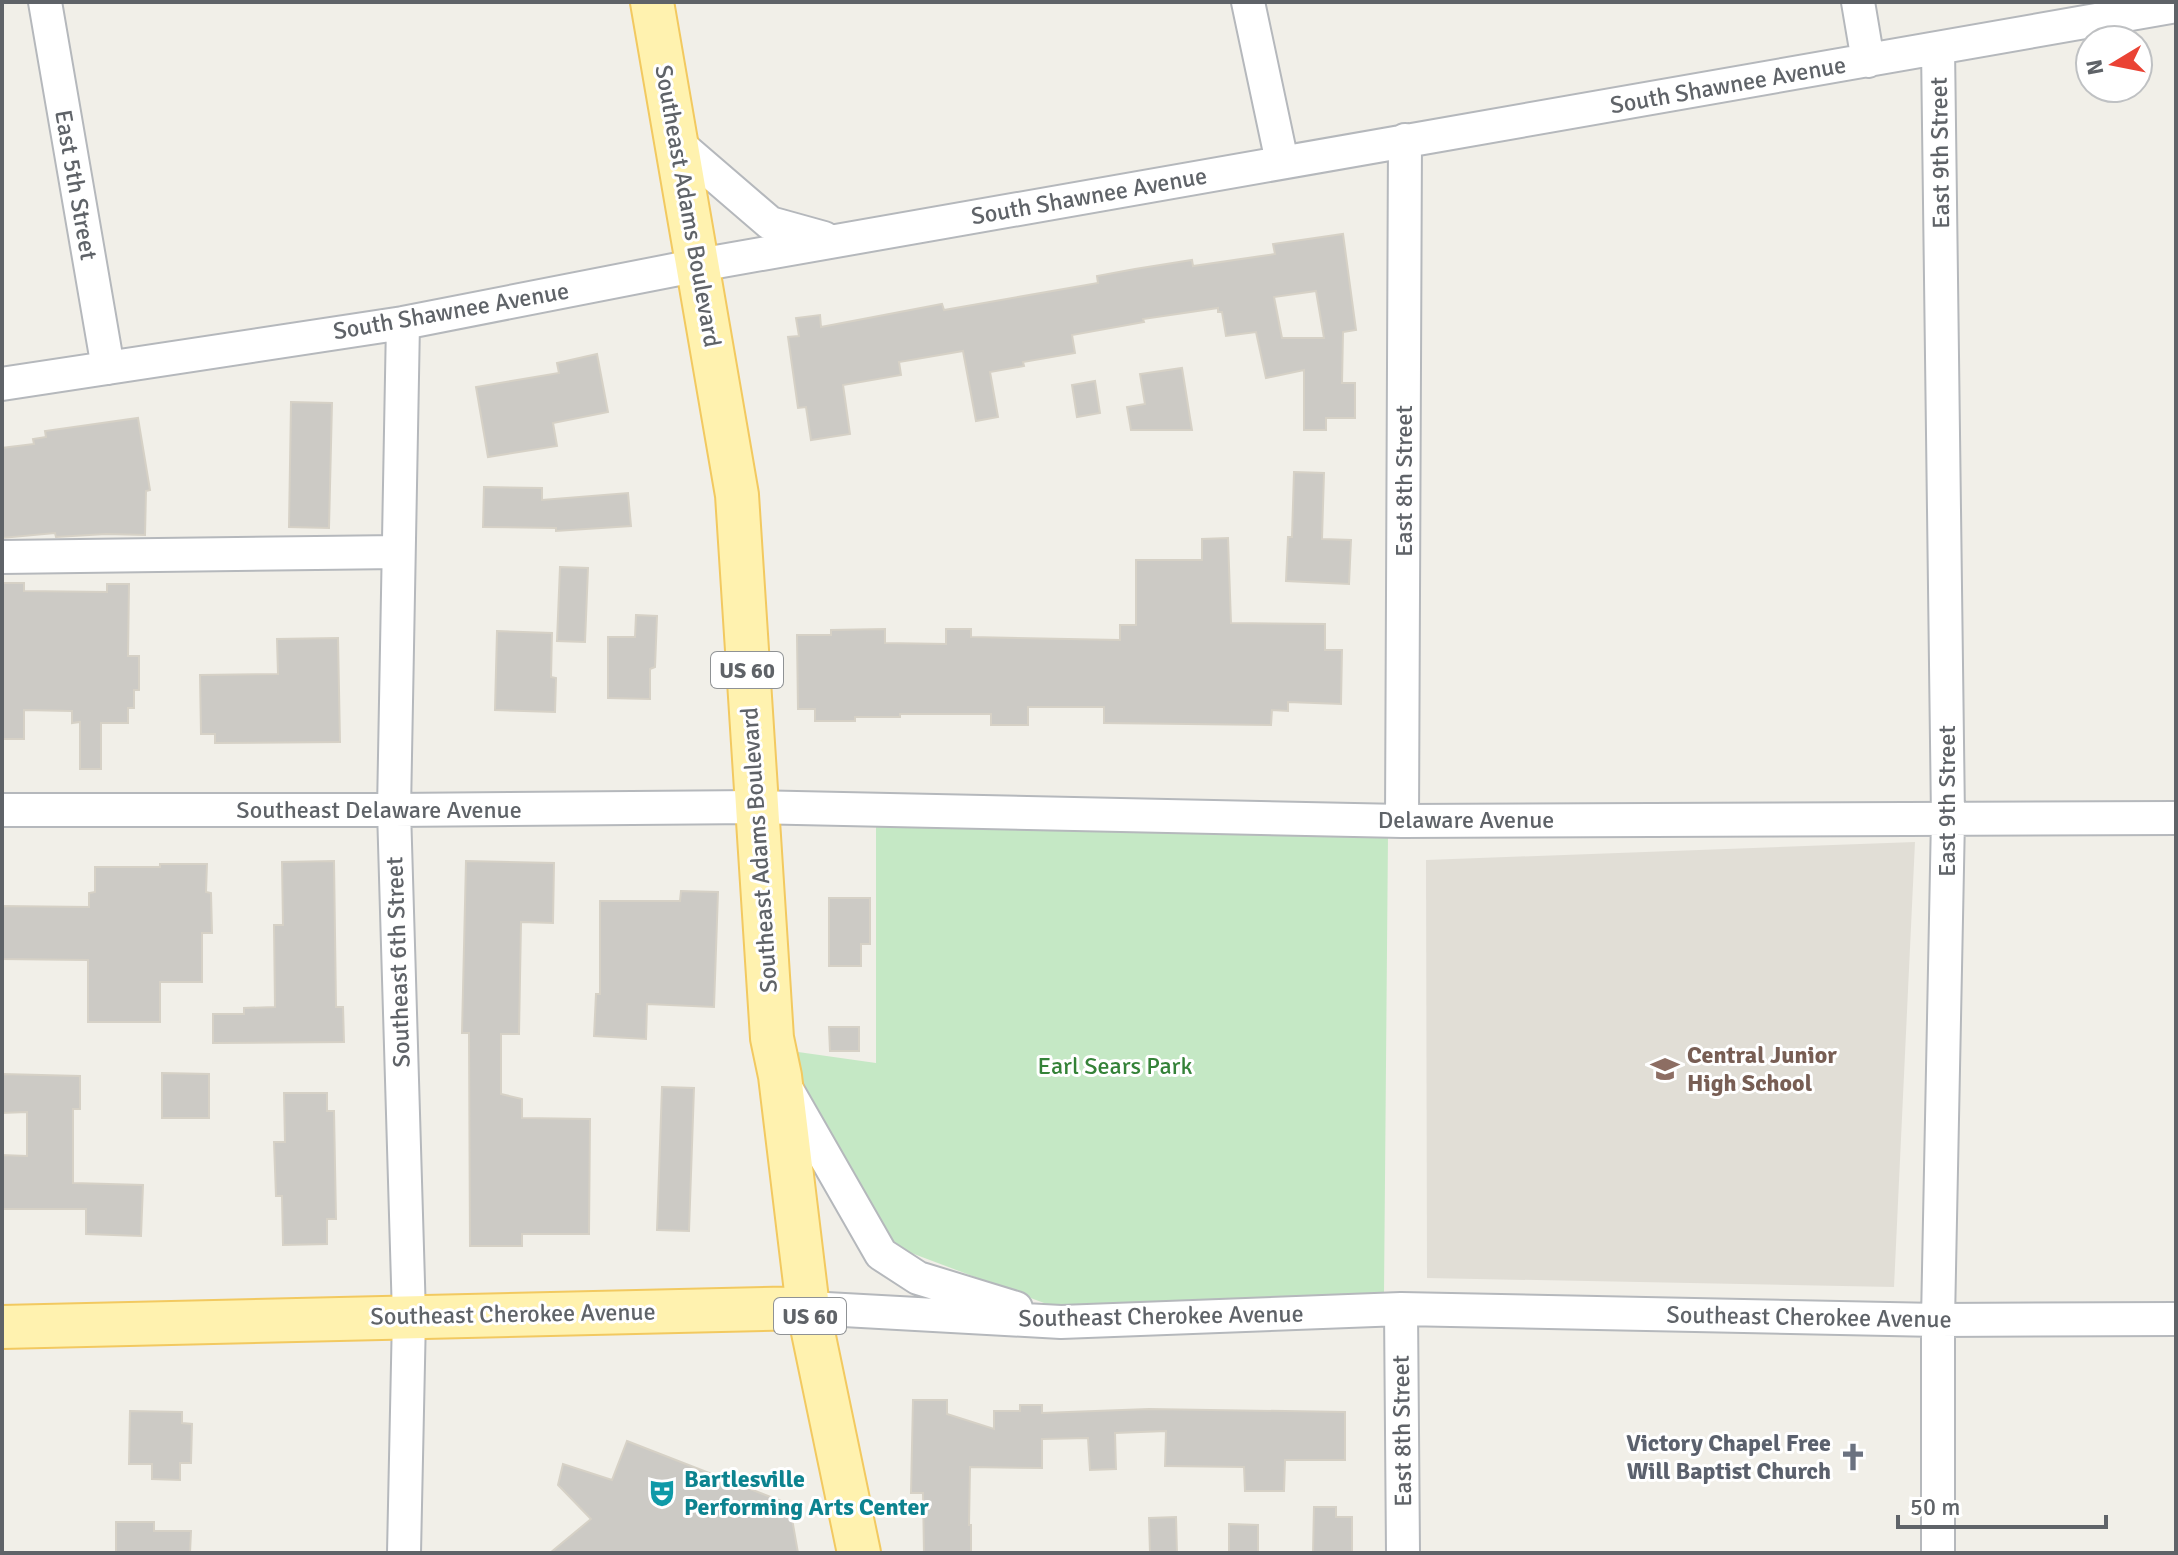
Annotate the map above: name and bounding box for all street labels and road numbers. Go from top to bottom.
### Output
street label: South Shawnee Avenue [1608,49,1848,121]
street label: Southeast Adams Boulevard [648,63,728,349]
street label: East 9th Street [1924,77,1956,229]
street label: East 5th Street [48,108,104,262]
street label: South Shawnee Avenue [969,160,1209,232]
street label: South Shawnee Avenue [331,275,571,347]
street label: East 8th Street [1389,405,1419,557]
road number: US 60 [711,652,783,688]
street label: Southeast Adams Boulevard [734,706,784,994]
street label: East 9th Street [1932,725,1962,877]
street label: Southeast Delaware Avenue [236,795,522,825]
street label: Delaware Avenue [1378,805,1554,835]
street label: Southeast 6th Street [379,856,417,1068]
street label: Southeast Cherokee Avenue [370,1297,656,1331]
road number: US 60 [774,1298,846,1334]
street label: Southeast Cherokee Avenue [1018,1299,1304,1333]
street label: Southeast Cherokee Avenue [1666,1300,1952,1334]
street label: East 8th Street [1386,1355,1418,1507]

